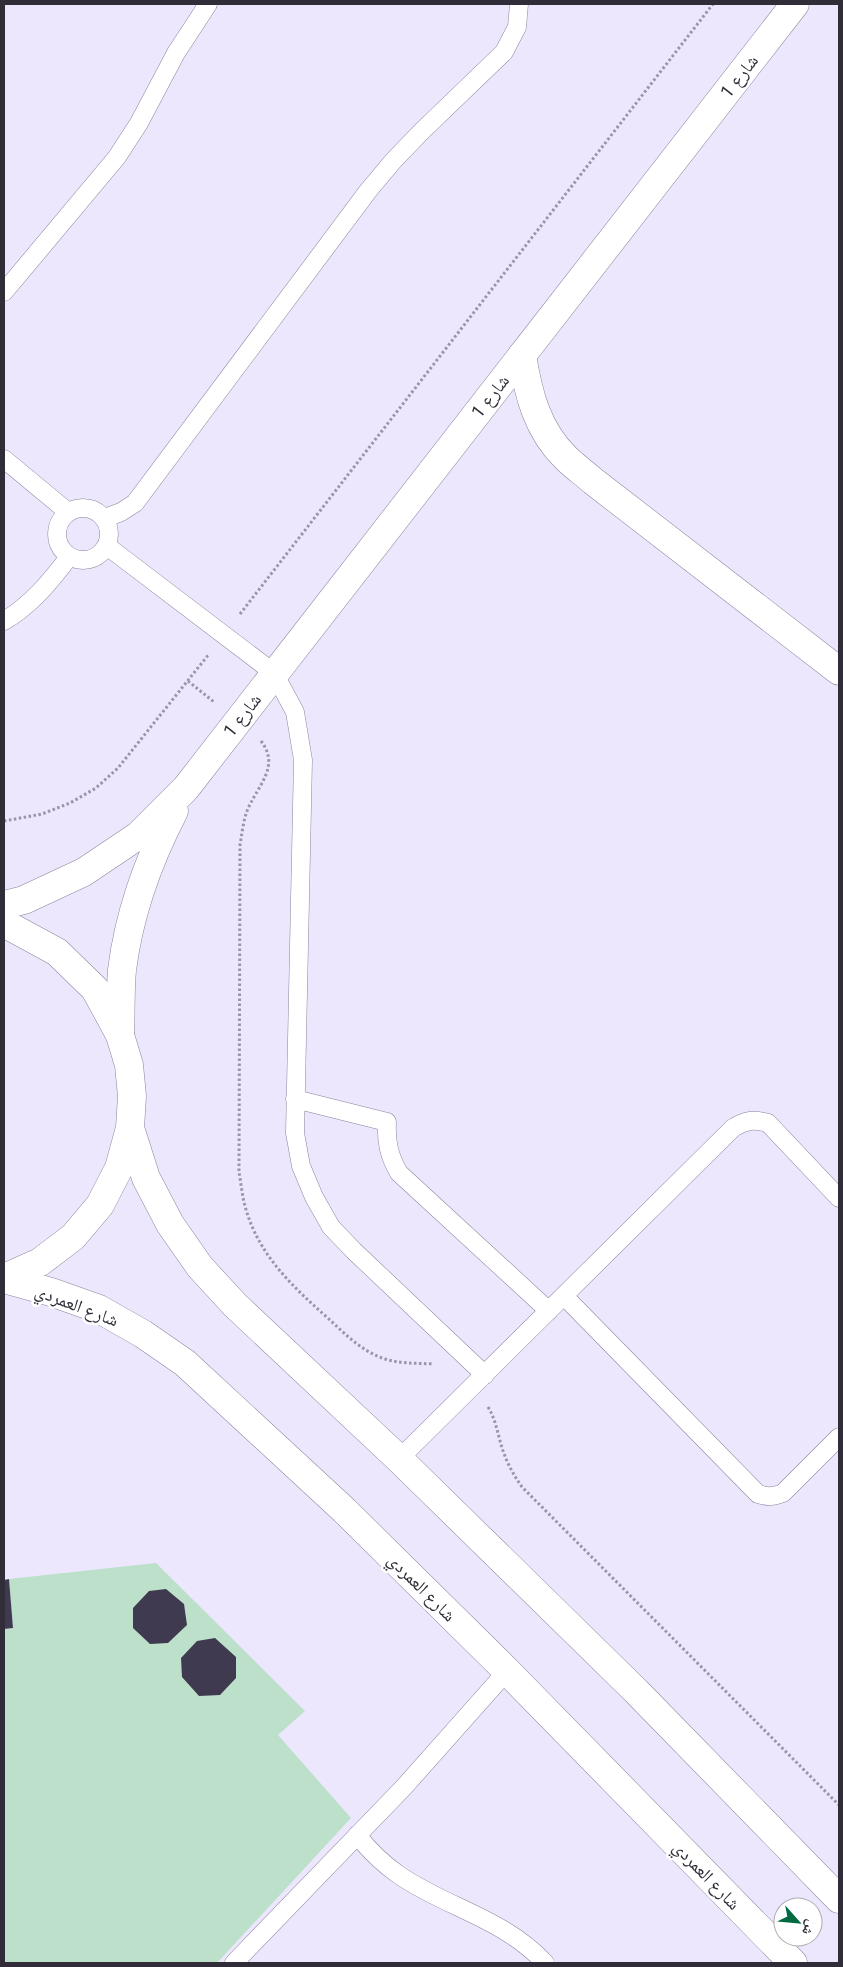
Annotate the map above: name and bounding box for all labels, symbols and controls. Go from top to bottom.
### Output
street label: شارع 1 [716,50,763,102]
street label: شارع 1 [467,370,514,422]
street label: شارع 1 [219,689,266,741]
street label: شارع العمردي [31,1280,122,1335]
street label: شارع العمردي [380,1549,460,1629]
street label: شارع العمردي [666,1836,745,1917]
north arrow [773,1897,823,1947]
text: ش [798,1917,820,1938]

